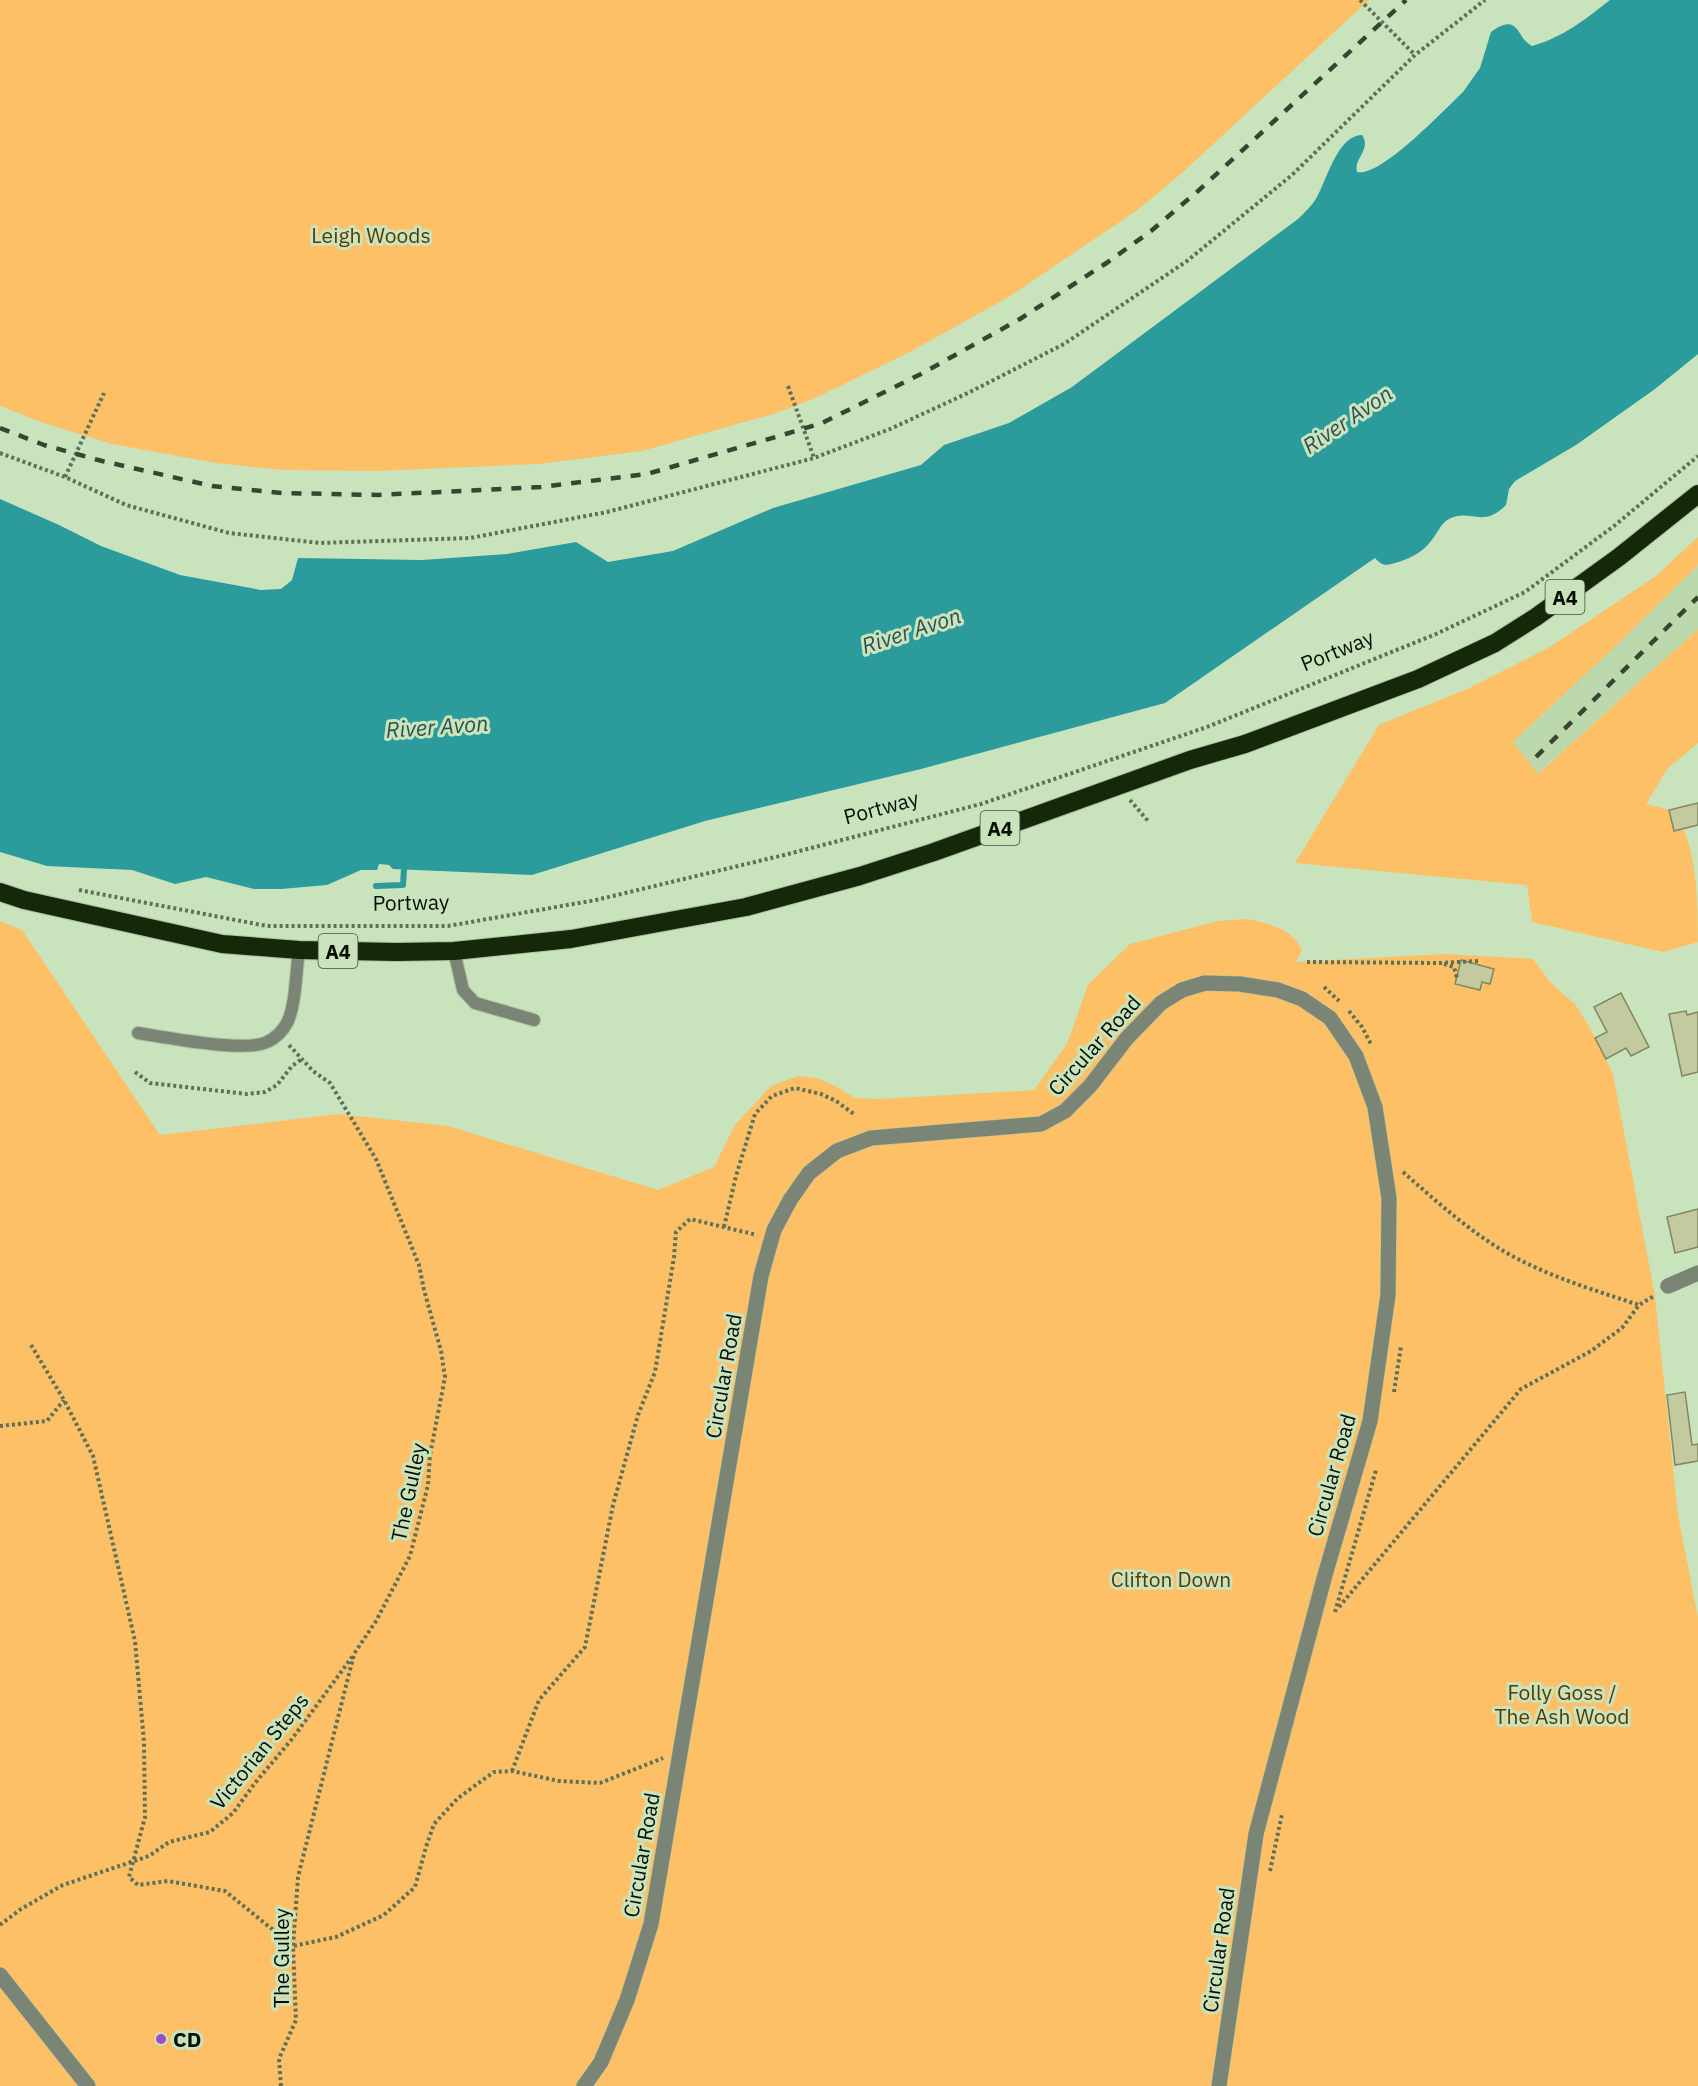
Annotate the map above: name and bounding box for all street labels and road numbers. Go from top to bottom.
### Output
road number: A4 [1546,580,1584,614]
street label: Portway [1296,622,1378,677]
street label: Portway [840,783,922,830]
road number: A4 [980,811,1020,845]
street label: Portway [372,887,450,917]
road number: A4 [318,934,358,968]
street label: Circular Road [1041,989,1147,1101]
street label: Circular Road [698,1311,748,1441]
street label: Circular Road [1300,1410,1362,1540]
street label: The Gulley [384,1440,432,1544]
street label: Victorian Steps [203,1687,315,1815]
street label: Circular Road [616,1790,666,1920]
street label: Circular Road [1195,1886,1241,2014]
street label: The Gulley [267,1907,295,2008]

